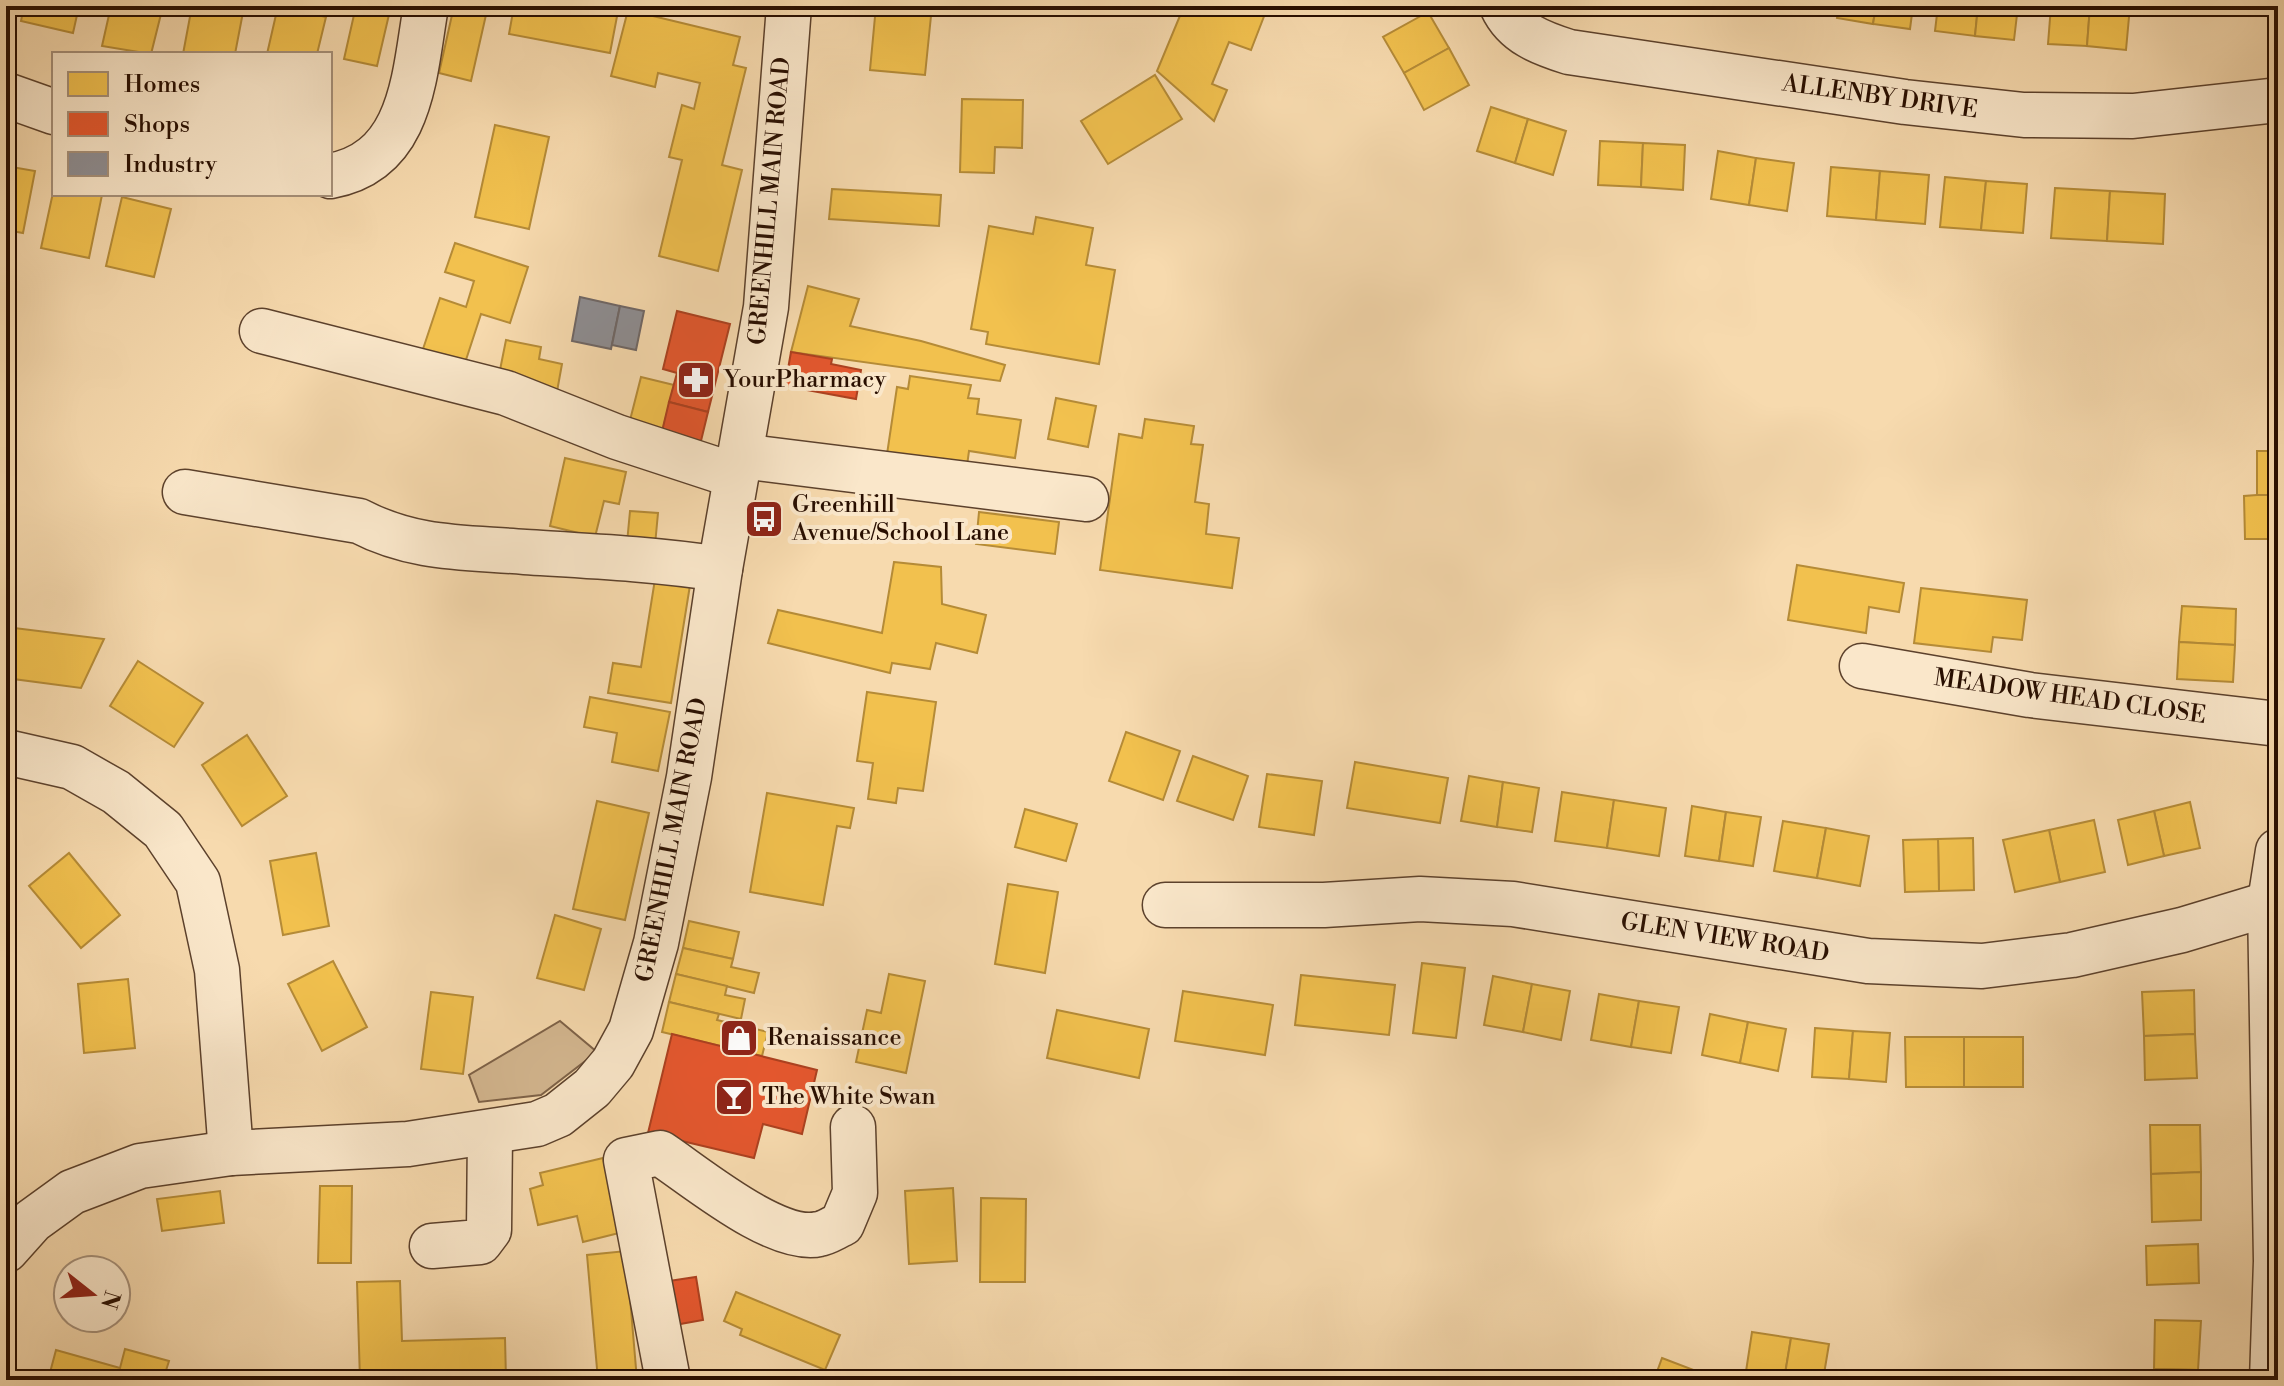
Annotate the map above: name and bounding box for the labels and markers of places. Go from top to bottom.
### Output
pharmacy icon: YourPharmacy [675,359,717,401]
place label: YourPharmacy [722,365,886,395]
place label: Greenhill Avenue/School Lane [791,490,1009,548]
bus stop icon: Greenhill Avenue/School Lane [743,498,785,540]
shop icon: Renaissance [718,1017,760,1059]
place label: Renaissance [767,1023,902,1053]
bar icon: The White Swan [713,1076,755,1118]
place label: The White Swan [762,1082,935,1112]

